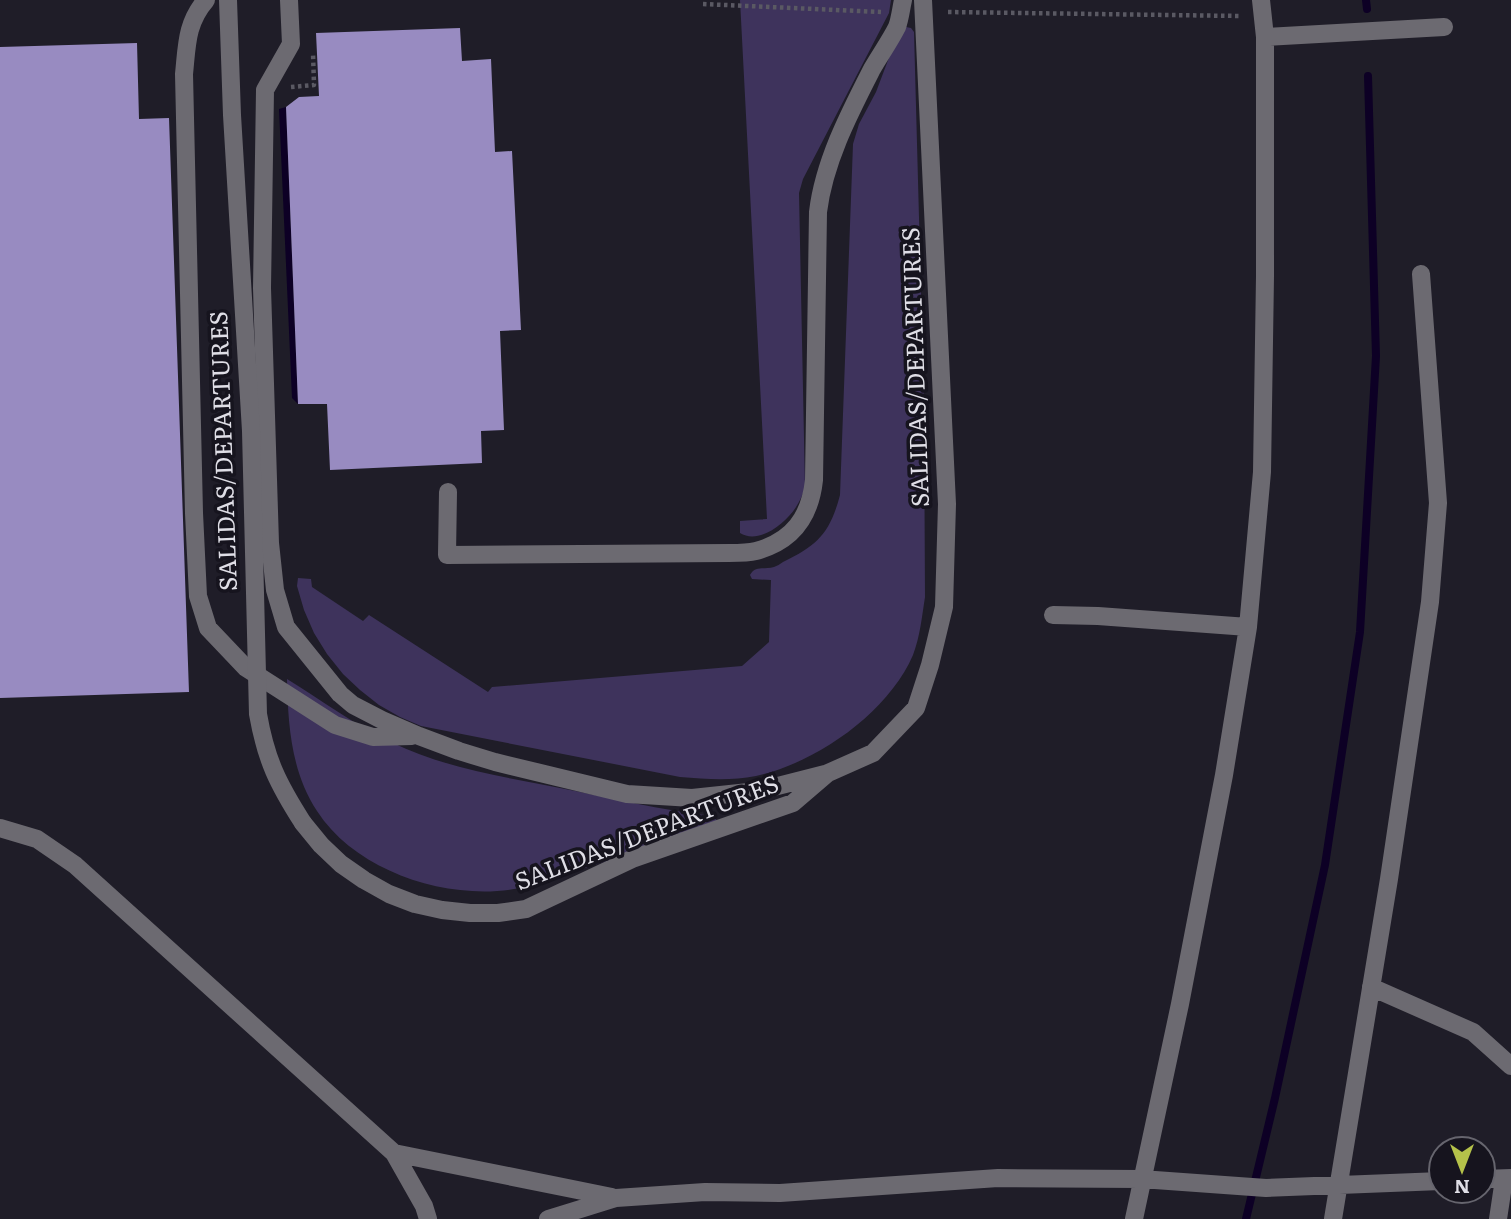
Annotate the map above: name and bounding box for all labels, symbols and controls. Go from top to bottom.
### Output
street label: SALIDAS/DEPARTURES [891,227,936,508]
street label: SALIDAS/DEPARTURES [199,311,244,592]
street label: SALIDAS/DEPARTURES [509,764,783,897]
north arrow [1427,1135,1497,1205]
text: N [1454,1174,1470,1202]

